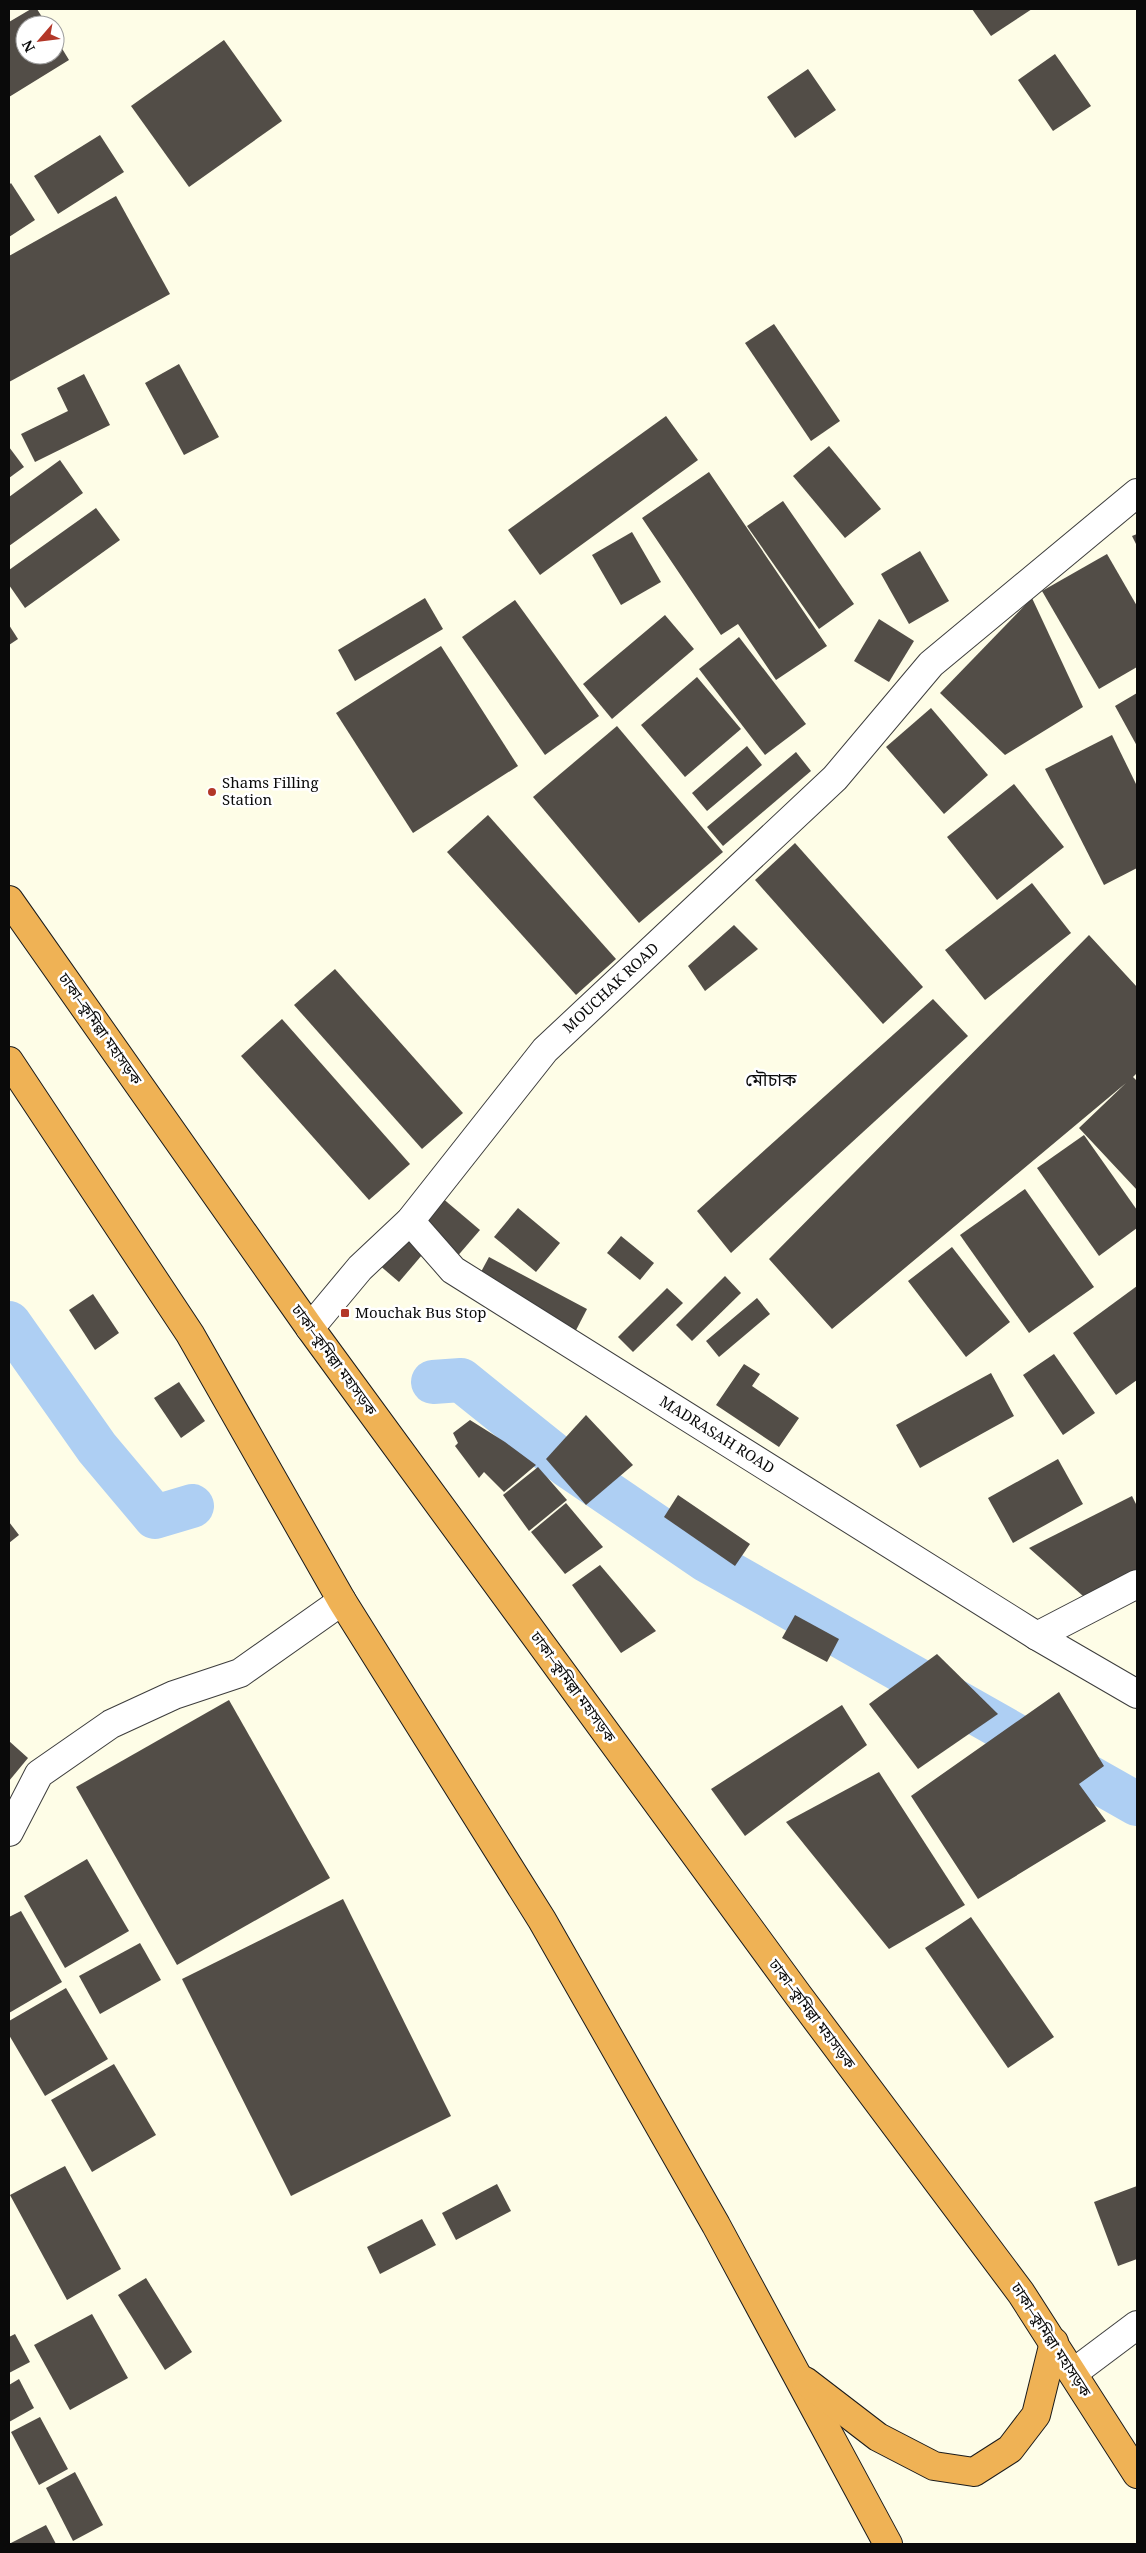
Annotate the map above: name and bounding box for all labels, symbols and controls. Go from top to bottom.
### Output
north arrow [15,15,65,65]
text: N [17,37,39,56]
place label: Shams Filling Station [222,772,318,809]
marker: Shams Filling Station [206,786,218,798]
street label: MOUCHAK ROAD [558,938,663,1037]
street label: ঢাকা–কুমিল্লা মহাসড়ক [54,968,147,1089]
district label: মৌচাক [745,1067,797,1091]
street label: ঢাকা–কুমিল্লা মহাসড়ক [287,1299,382,1420]
place label: Mouchak Bus Stop [355,1302,487,1322]
marker: Mouchak Bus Stop [339,1307,351,1319]
street label: MADRASAH ROAD [656,1391,779,1478]
street label: ঢাকা–কুমিল্লা মহাসড়ক [526,1626,621,1747]
street label: ঢাকা–কুমিল্লা মহাসড়ক [764,1954,861,2073]
street label: ঢাকা–কুমিল্লা মহাসড়ক [1007,2278,1097,2401]

